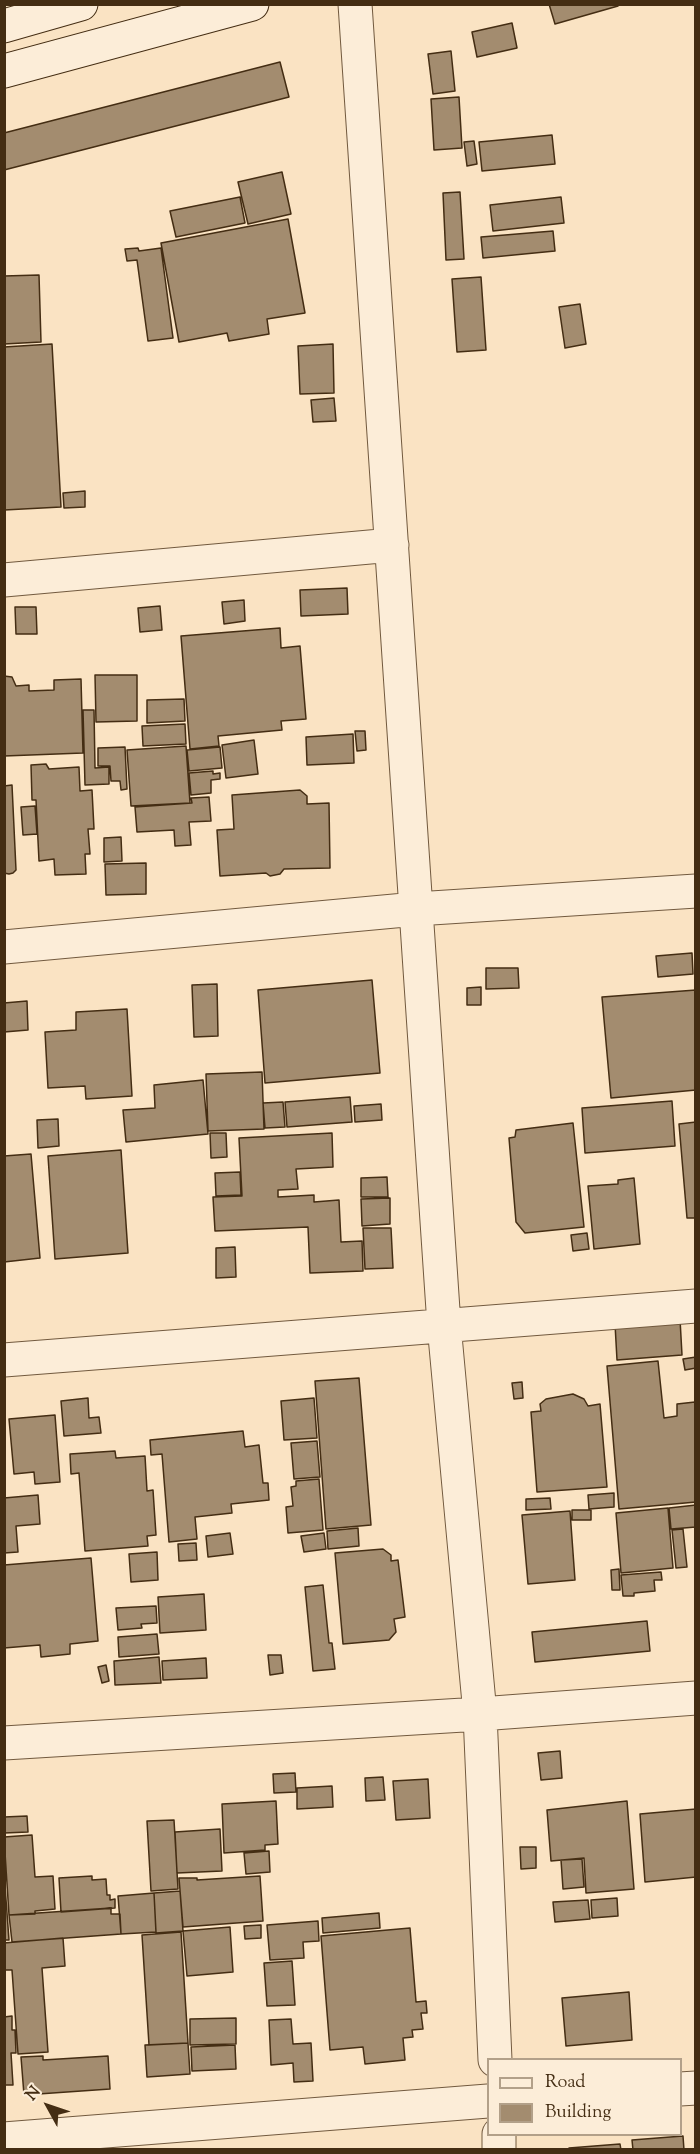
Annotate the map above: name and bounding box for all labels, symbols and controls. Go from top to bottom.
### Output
legend [487,2058,682,2136]
text: Road [545,2070,585,2096]
north arrow [18,2076,78,2136]
text: N [21,2082,47,2106]
text: Building [545,2100,611,2126]

